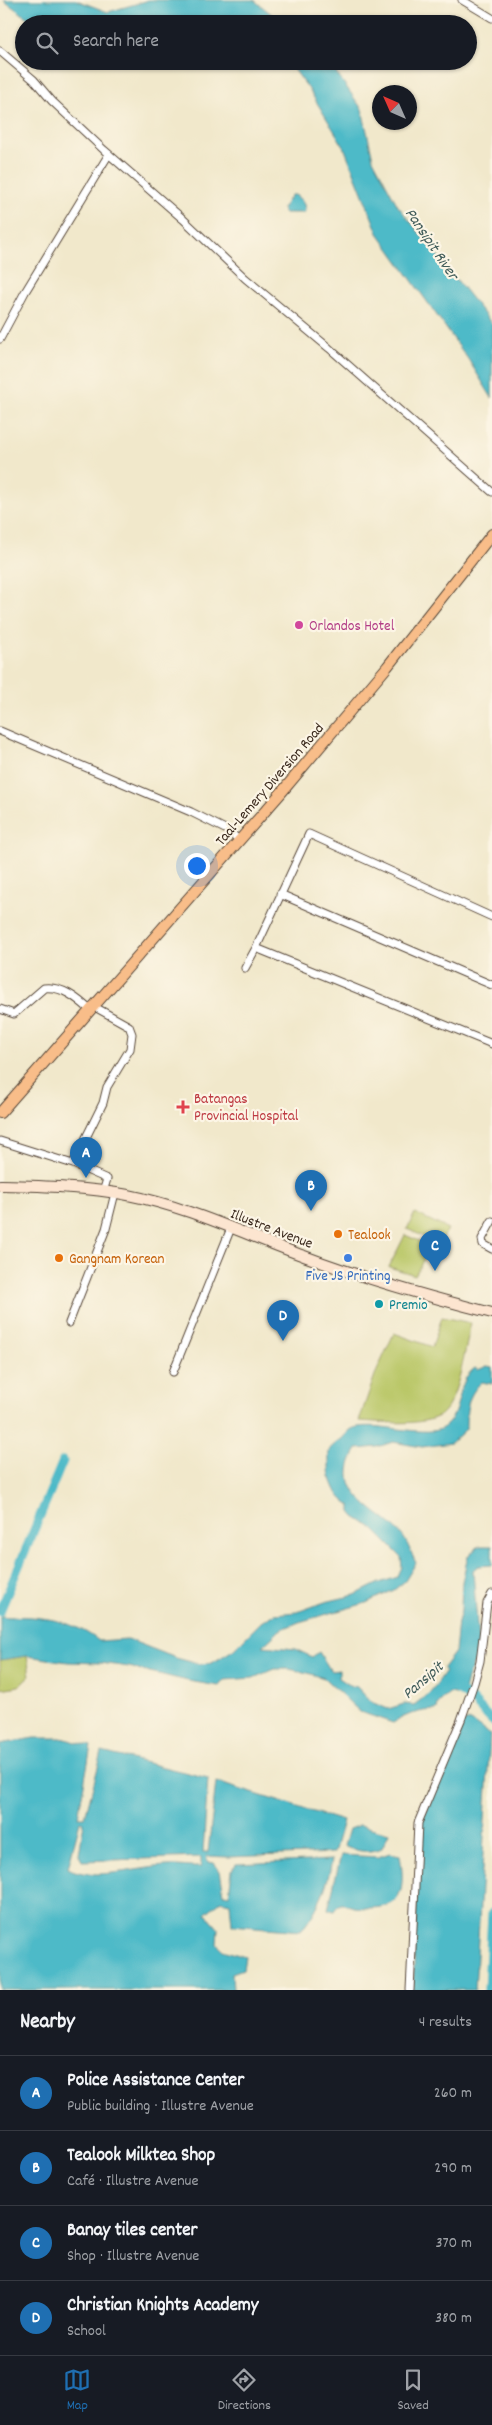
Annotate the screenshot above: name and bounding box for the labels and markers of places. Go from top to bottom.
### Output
place label: Orlandos Hotel [309,616,395,638]
marker: Orlandos Hotel [293,619,305,631]
place label: Batangas Provincial Hospital [194,1089,299,1128]
marker: Batangas Provincial Hospital [176,1100,190,1114]
pin: A [70,1137,102,1178]
pin: B [295,1170,327,1211]
place label: Tealook [348,1225,391,1247]
marker: Tealook [332,1228,344,1240]
pin: C [419,1230,451,1271]
place label: Gangnam Korean [69,1249,165,1271]
marker: Gangnam Korean [53,1252,65,1264]
marker: Five JS Printing [342,1252,354,1264]
place label: Five JS Printing [305,1266,391,1288]
place label: Premio [389,1295,428,1317]
marker: Premio [373,1298,385,1310]
pin: D [267,1300,299,1341]

